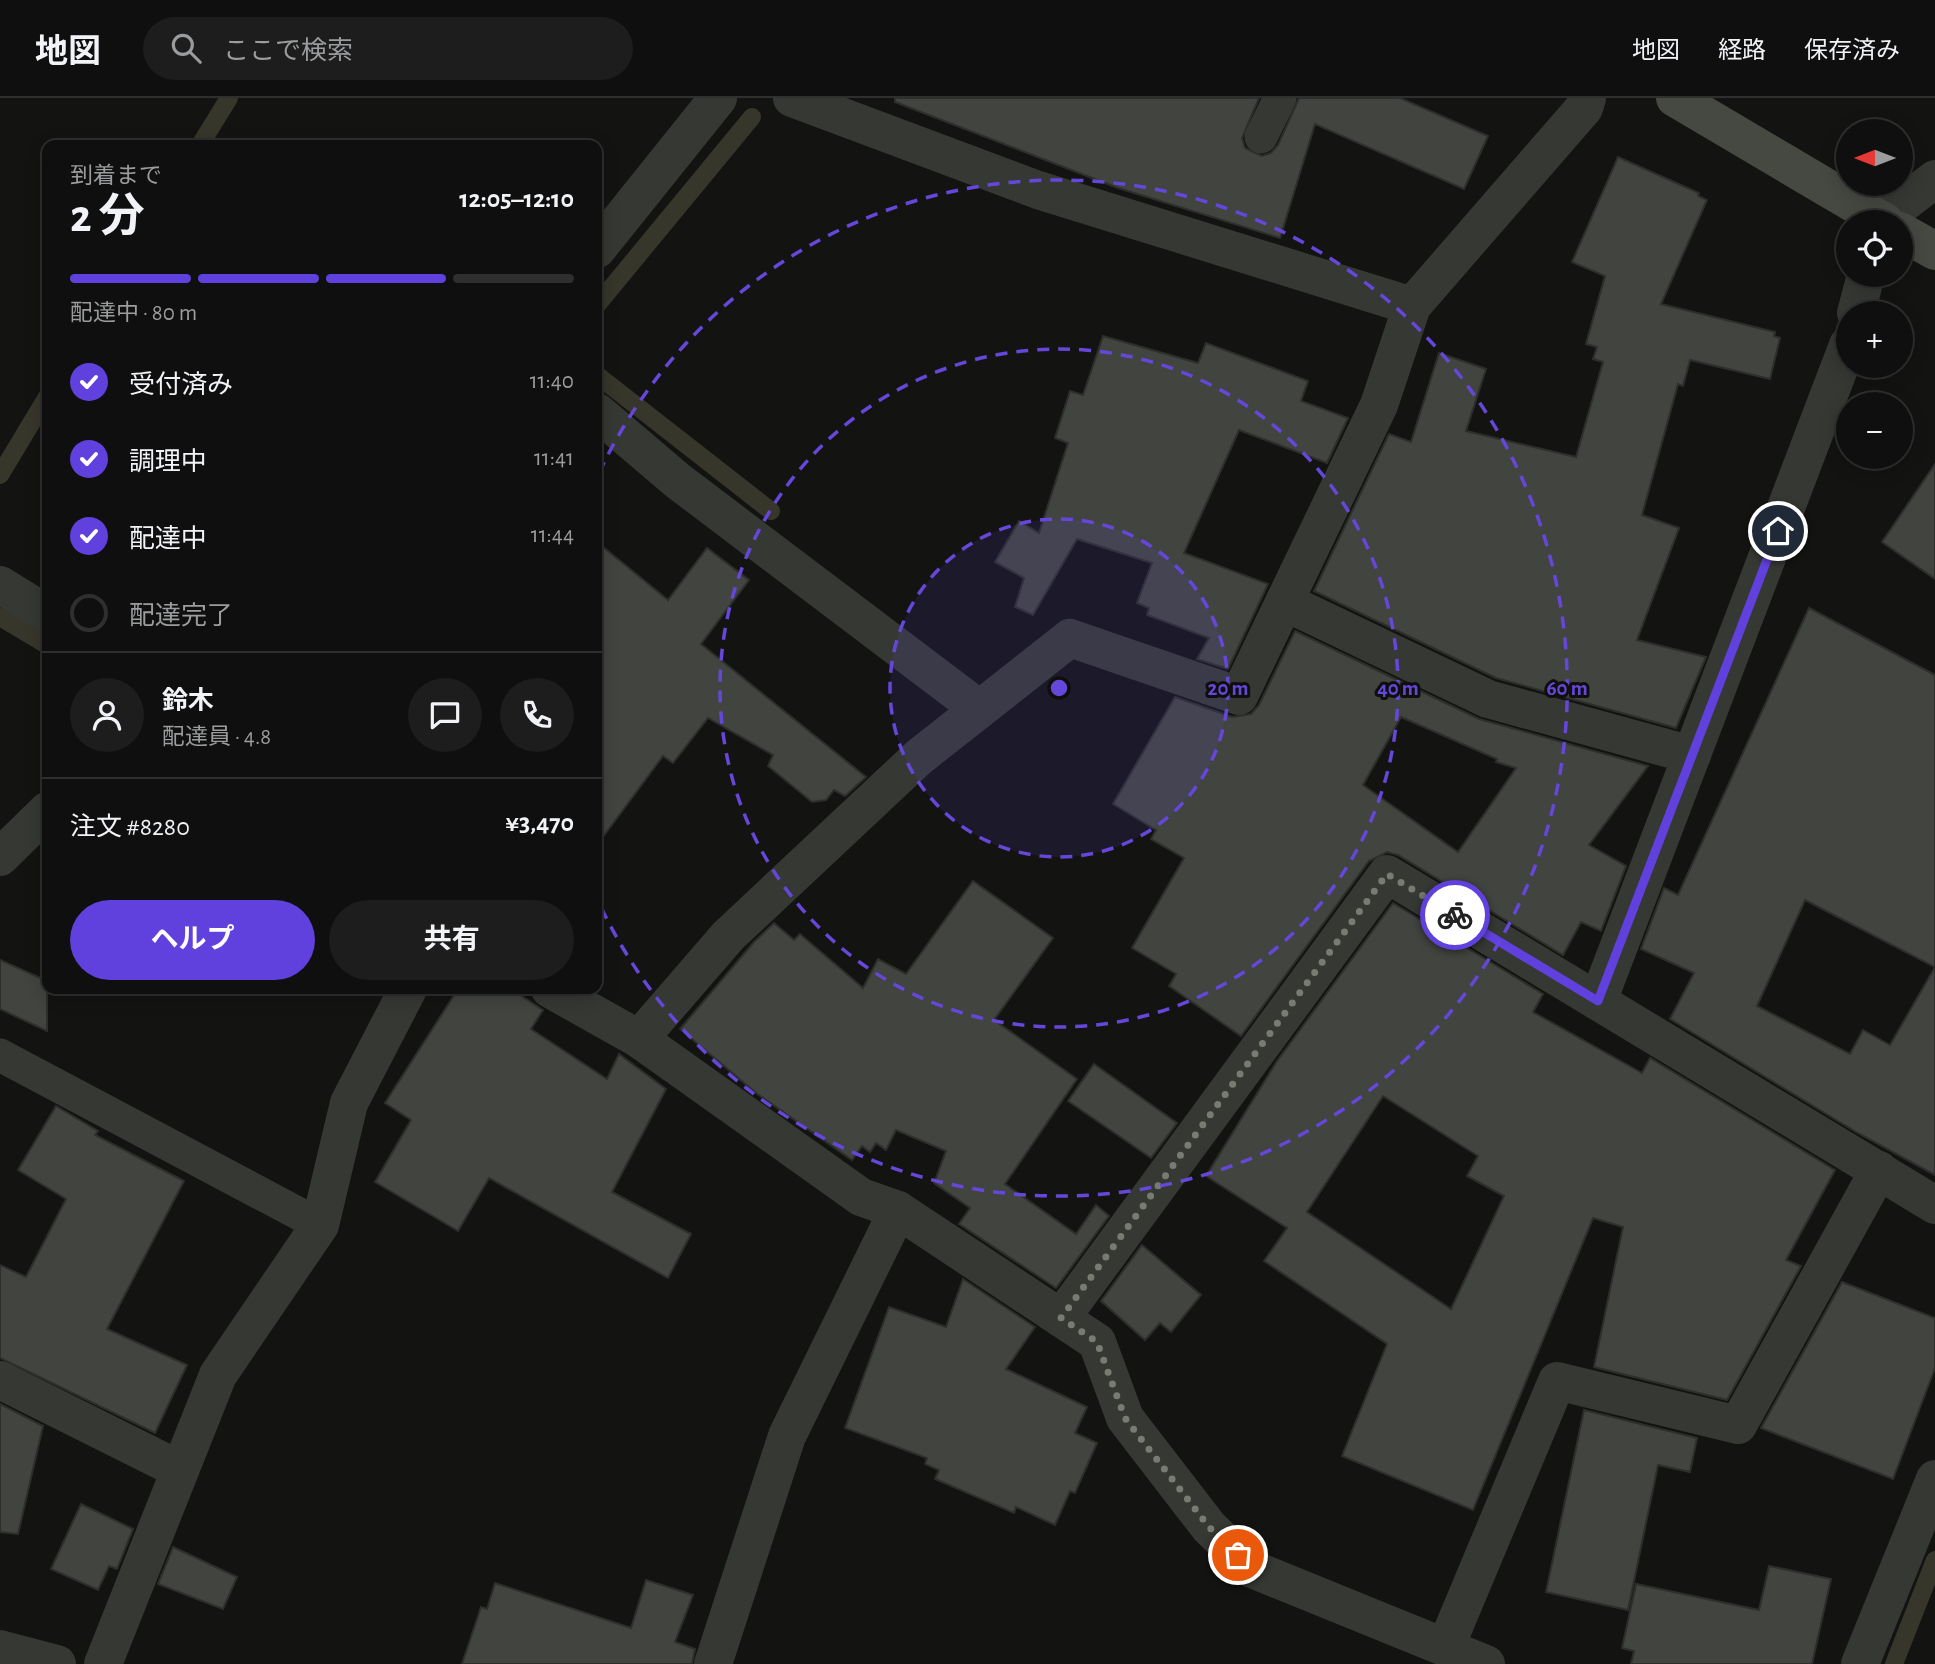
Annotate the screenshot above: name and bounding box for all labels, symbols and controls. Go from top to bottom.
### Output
search box [143,17,633,80]
icon: search [167,29,205,67]
text: 地図 [35,36,101,69]
text: ここで検索 [223,38,353,64]
text: 地図 [1632,39,1680,63]
text: 経路 [1718,39,1766,63]
text: 保存済み [1804,39,1900,63]
north arrow [1836,119,1913,196]
map controls [1836,119,1913,469]
text: 到着まで [70,165,162,188]
text: 12:05–12:10 [459,186,574,212]
text: 2 分 [70,194,145,240]
button: locate [1836,210,1913,287]
button: + [1836,301,1913,378]
text: 配達中 · 80 m [70,302,197,325]
icon: check [70,363,108,401]
text: 11:40 [530,370,574,393]
text: 受付済み [129,372,233,398]
button: − [1836,392,1913,469]
icon: check [70,440,108,478]
text: 11:41 [534,447,574,470]
text: 調理中 [129,449,207,475]
pin [1748,501,1808,561]
icon: home [1759,512,1797,550]
icon: check [70,517,108,555]
text: 11:44 [531,524,574,547]
text: 配達中 [129,526,207,552]
text: 配達完了 [129,603,233,629]
centre of rings [1047,676,1071,700]
button: person [70,678,144,752]
button: chat [408,678,482,752]
button: phone [500,678,574,752]
text: 20 m [1208,678,1248,699]
text: 40 m [1377,678,1419,699]
text: 60 m [1546,678,1588,699]
text: 鈴木 [162,688,214,714]
text: 配達員 · 4.8 [162,726,271,749]
text: ¥3,470 [505,810,574,836]
text: 注文 #8280 [70,814,190,840]
courier [1420,880,1490,950]
icon: bike [1436,896,1474,934]
button: ヘルプ [70,900,315,980]
button: 共有 [329,900,574,980]
pin [1208,1525,1268,1585]
icon: bag [1219,1536,1257,1574]

